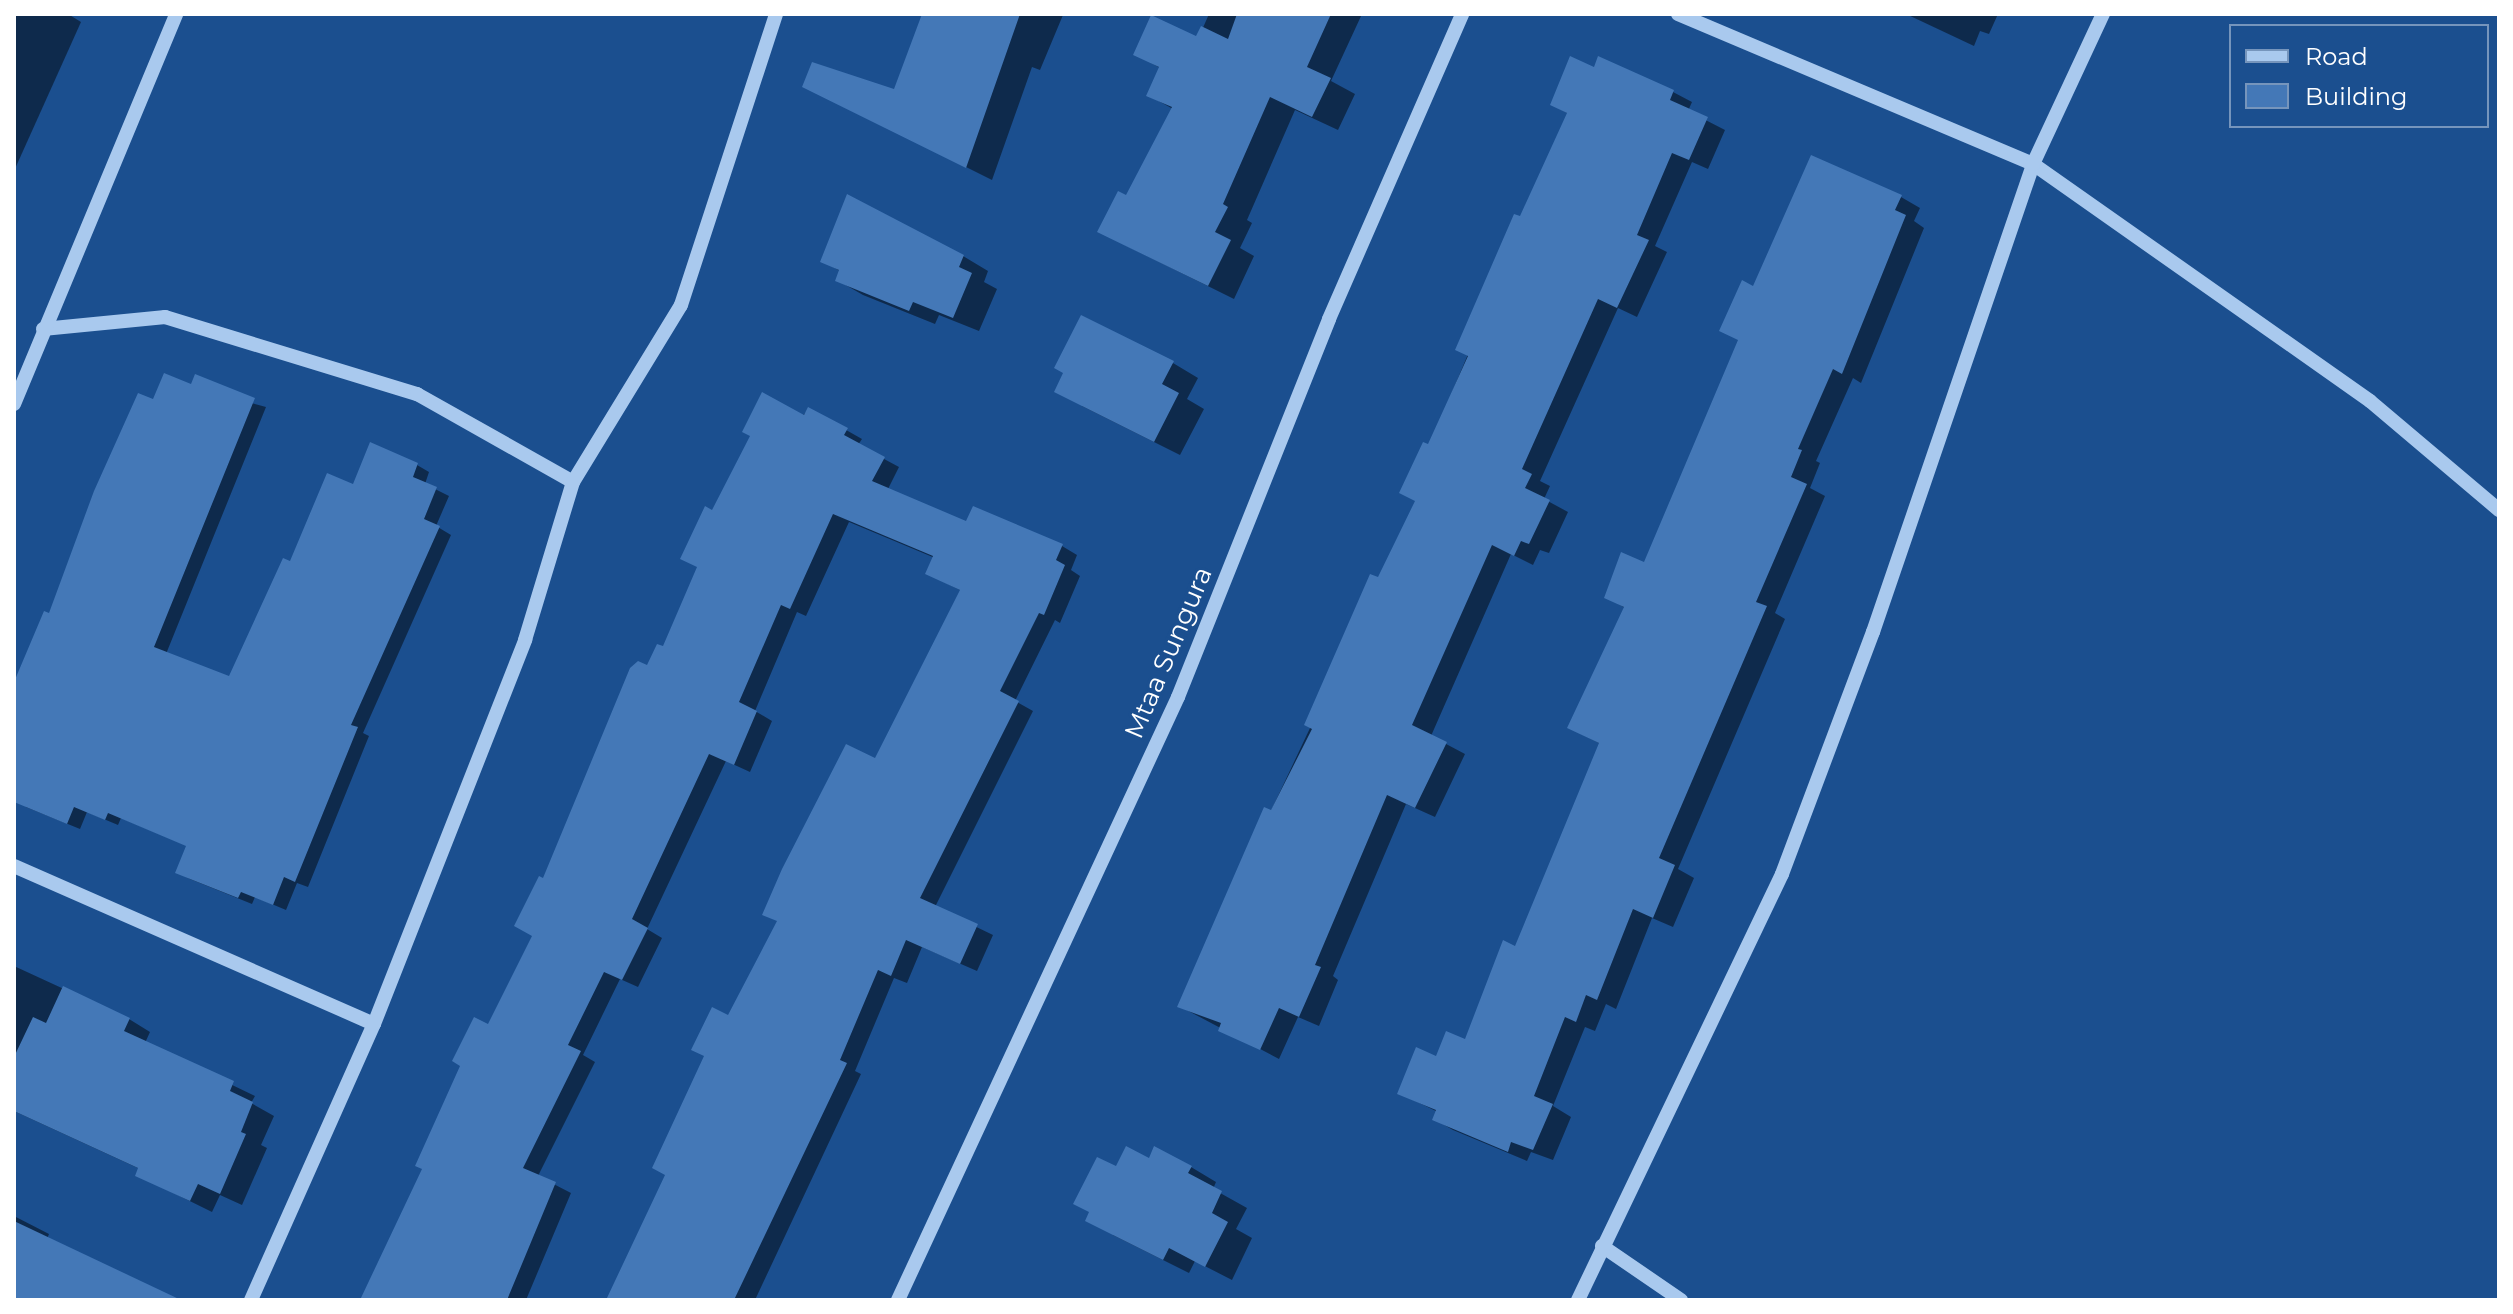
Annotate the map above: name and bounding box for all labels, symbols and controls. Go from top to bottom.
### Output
legend [2229,24,2489,128]
text: Road [2305,42,2368,71]
text: Building [2305,82,2408,111]
street label: Mtaa Sungura [1119,563,1219,743]

